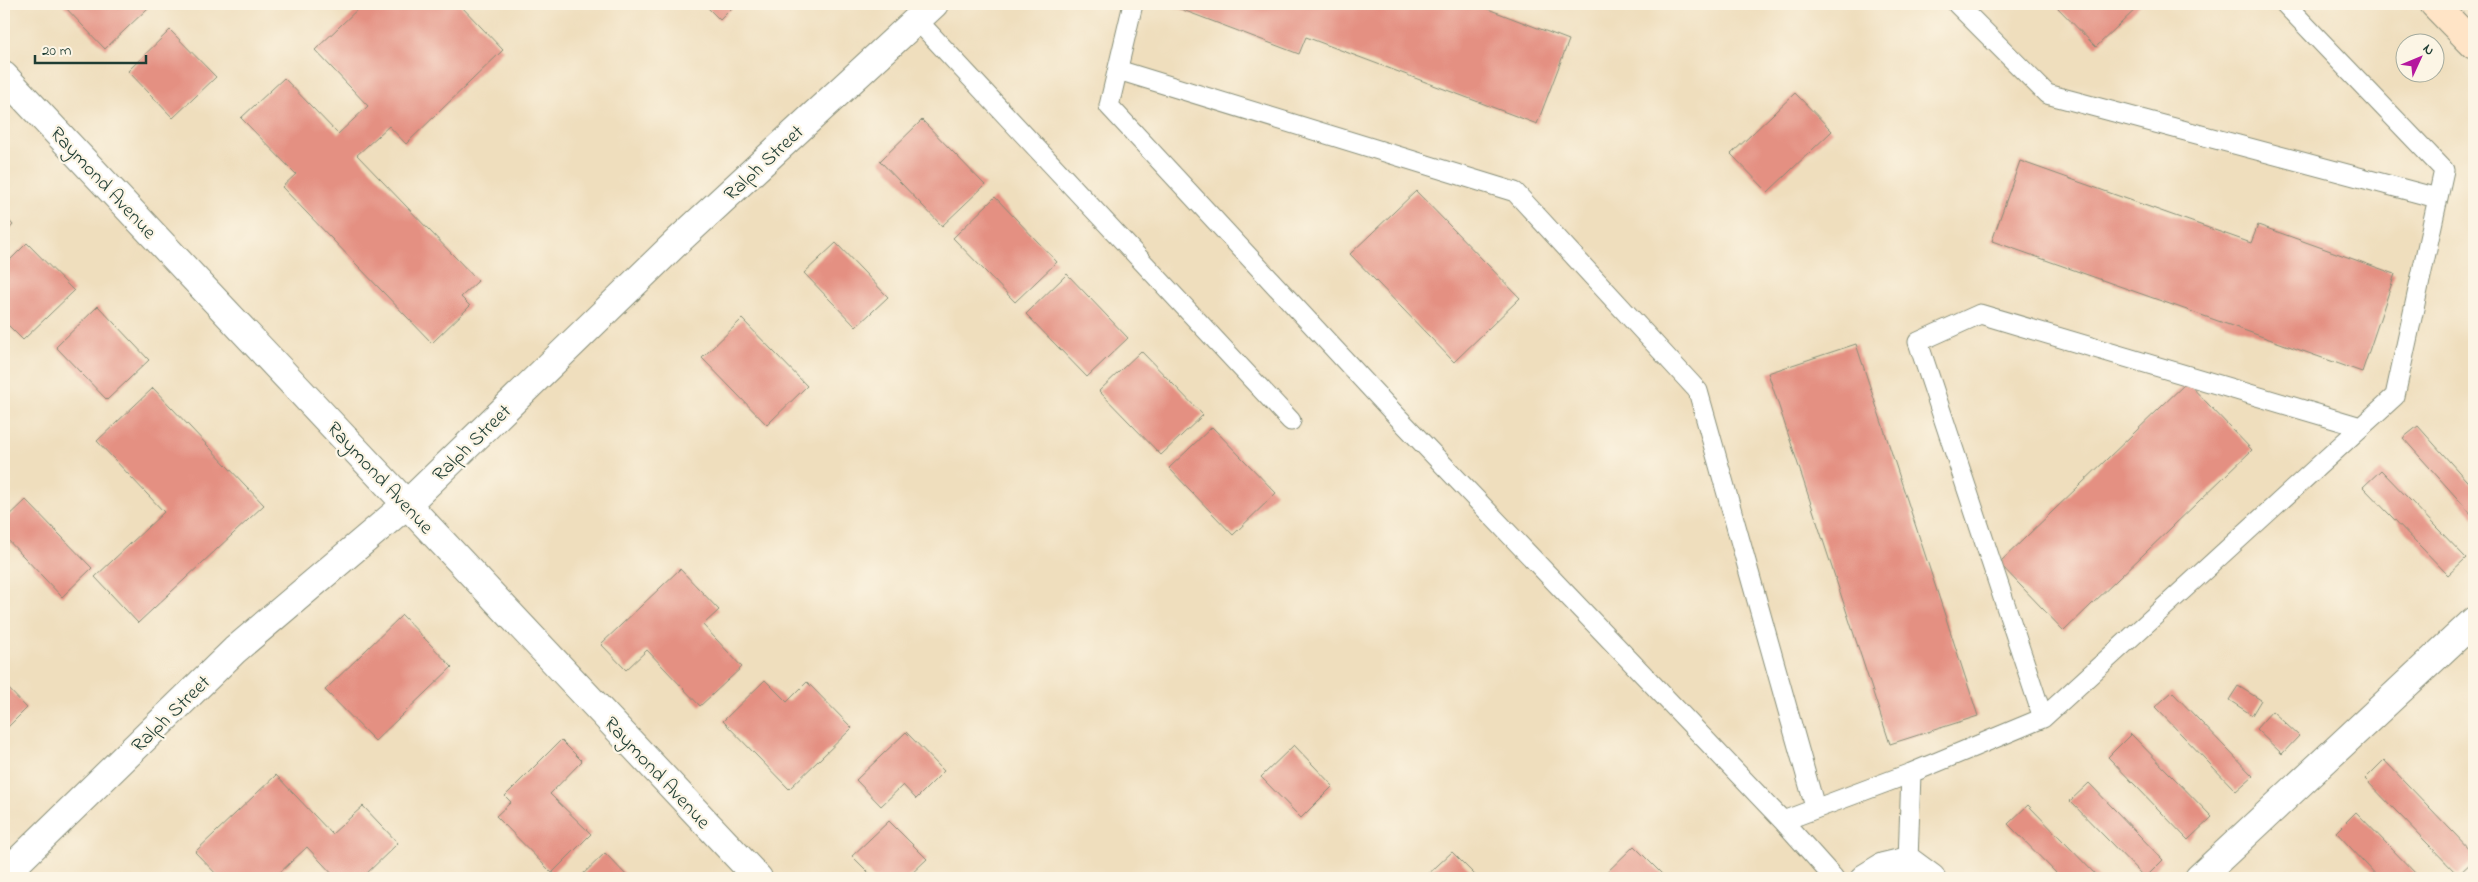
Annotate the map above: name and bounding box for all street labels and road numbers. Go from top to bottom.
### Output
street label: Ralph Street [718,119,812,209]
street label: Raymond Avenue [42,121,162,247]
street label: Ralph Street [427,398,519,489]
street label: Raymond Avenue [319,416,439,542]
street label: Ralph Street [126,669,218,760]
street label: Raymond Avenue [596,711,716,837]

